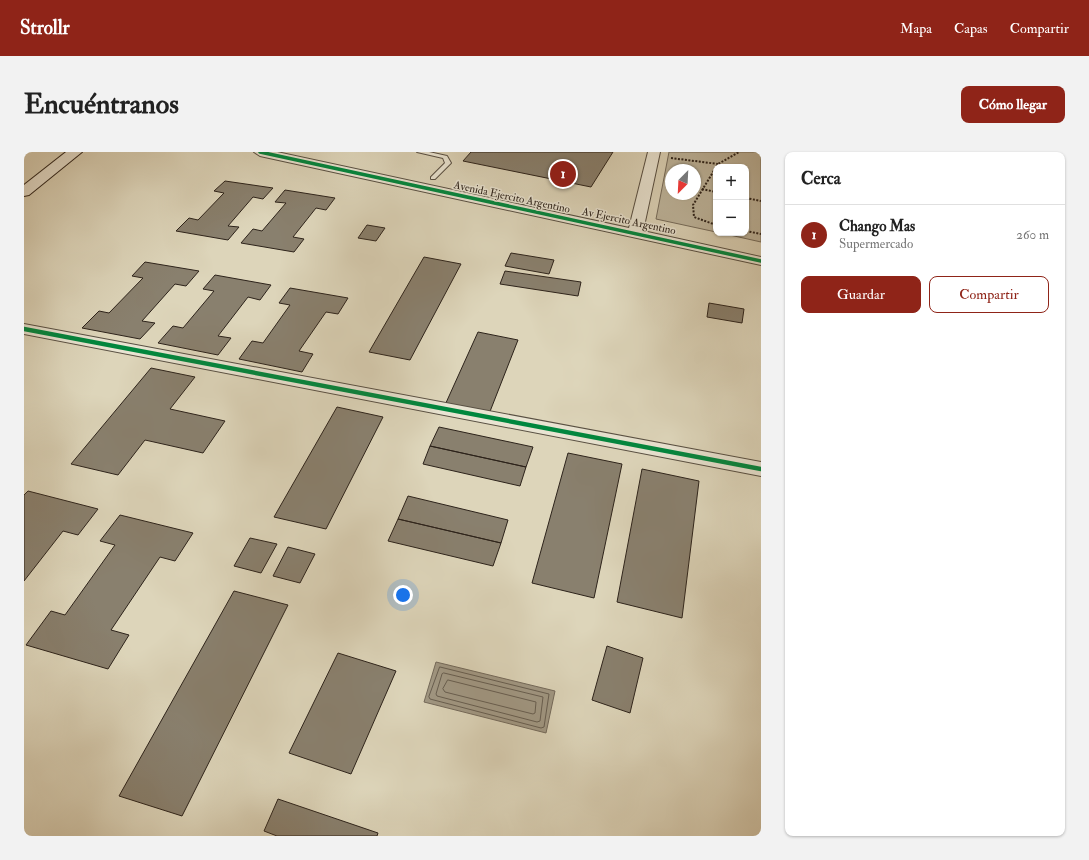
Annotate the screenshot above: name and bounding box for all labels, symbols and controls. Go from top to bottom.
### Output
text: Strollr [20,16,70,40]
text: Mapa [900,20,932,37]
text: Capas [954,20,988,37]
text: Compartir [1010,20,1069,37]
button: Cómo llegar [961,86,1065,123]
text: Encuéntranos [24,87,179,122]
pin: 1 [550,159,576,189]
north arrow [665,164,701,200]
map controls [713,164,749,236]
button: + [713,164,749,200]
text: Cerca [801,168,841,189]
street label: Avenida Ejercito Argentino [452,178,571,217]
button: − [713,200,749,236]
street label: Av Ejercito Argentino [580,205,677,238]
text: Chango Mas [839,217,915,236]
text: 1 [812,227,816,243]
text: 260 m [1016,227,1049,243]
text: Supermercado [839,236,913,252]
button: Guardar [801,276,921,313]
button: Compartir [929,276,1049,313]
your location [393,585,413,605]

